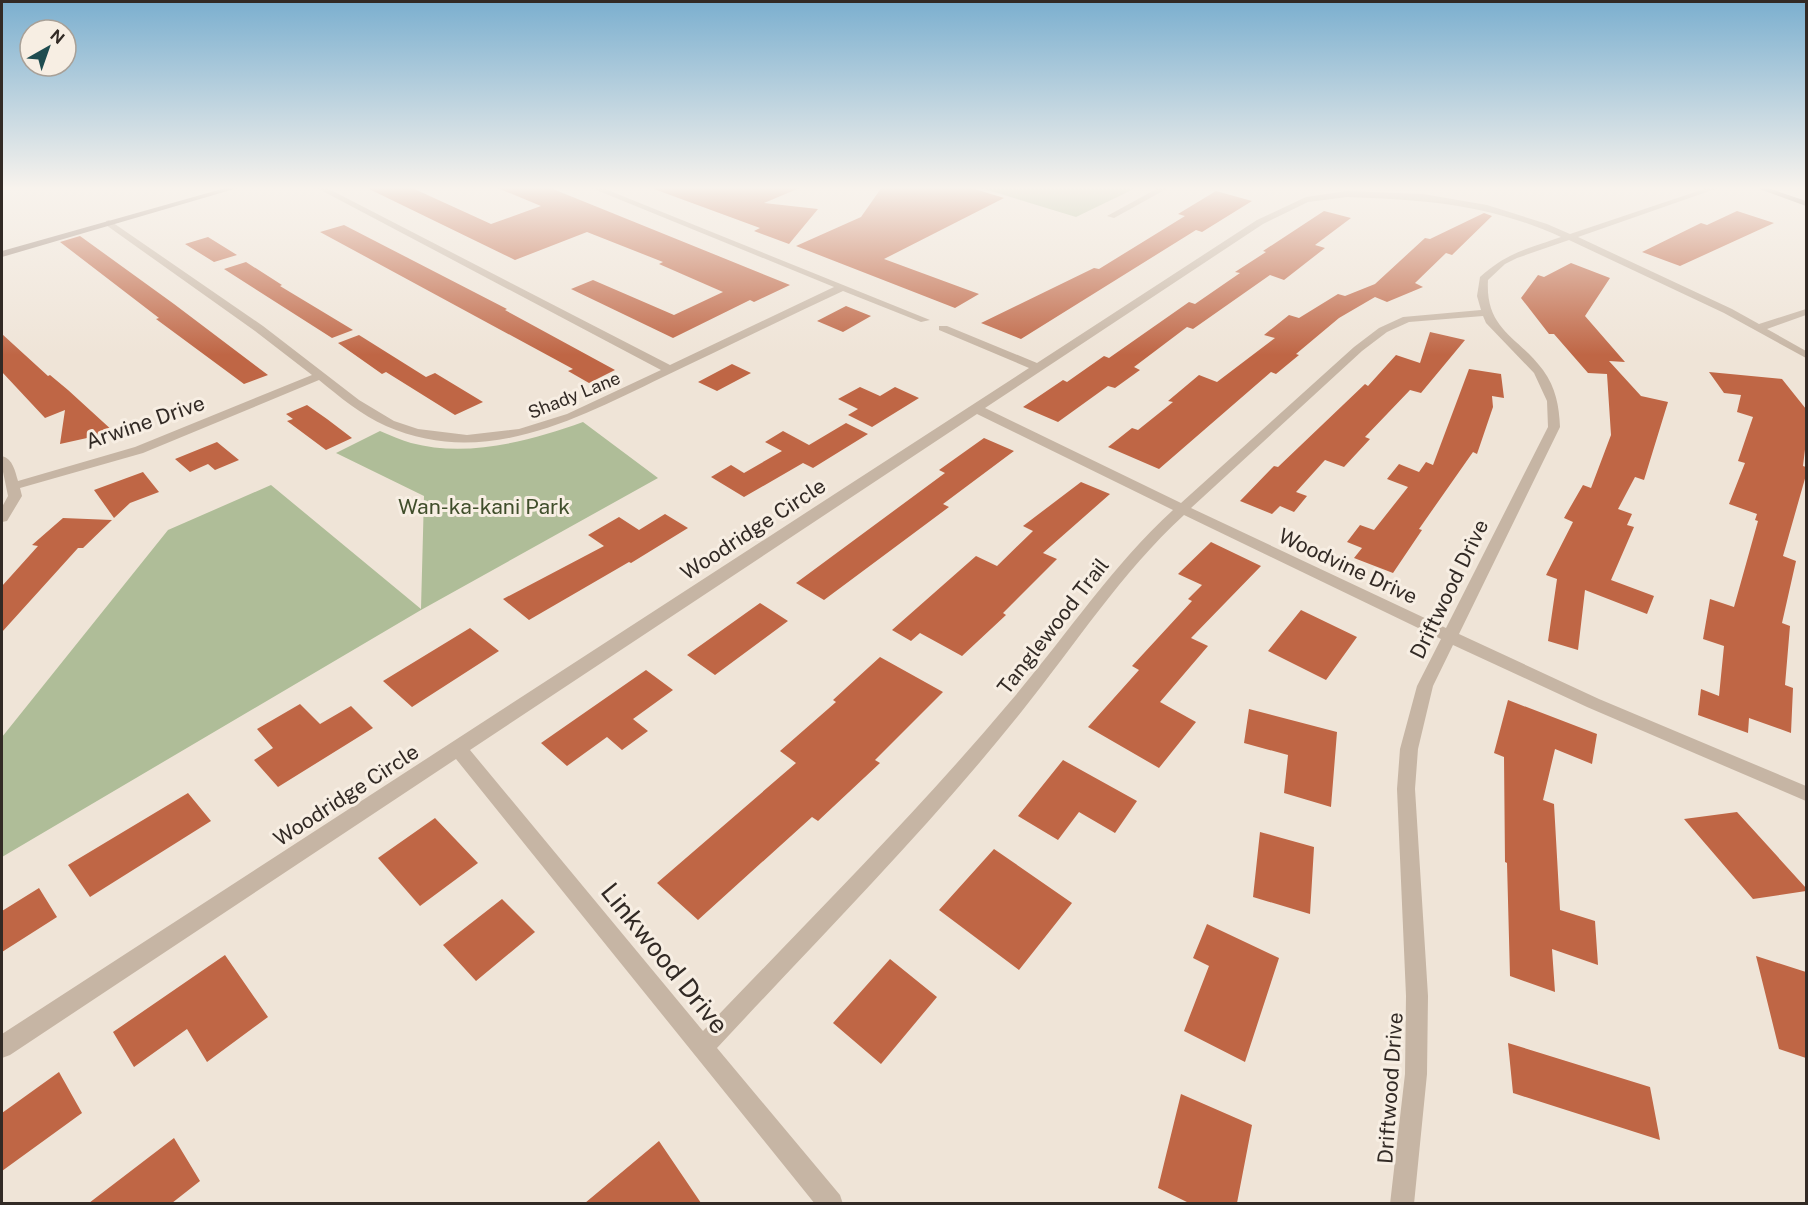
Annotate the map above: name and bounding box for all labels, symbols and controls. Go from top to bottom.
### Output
north arrow [18,18,78,78]
text: N [46,26,68,48]
street label: Shady Lane [525,367,623,423]
street label: Arwine Drive [82,390,208,454]
street label: Woodridge Circle [676,473,830,585]
park label: Wan-ka-kani Park [398,494,570,519]
street label: Driftwood Drive [1405,515,1493,663]
street label: Woodvine Drive [1275,523,1421,609]
street label: Tanglewood Trail [992,553,1114,699]
street label: Woodridge Circle [269,739,423,851]
street label: Linkwood Drive [595,876,735,1040]
street label: Driftwood Drive [1372,1012,1408,1164]

